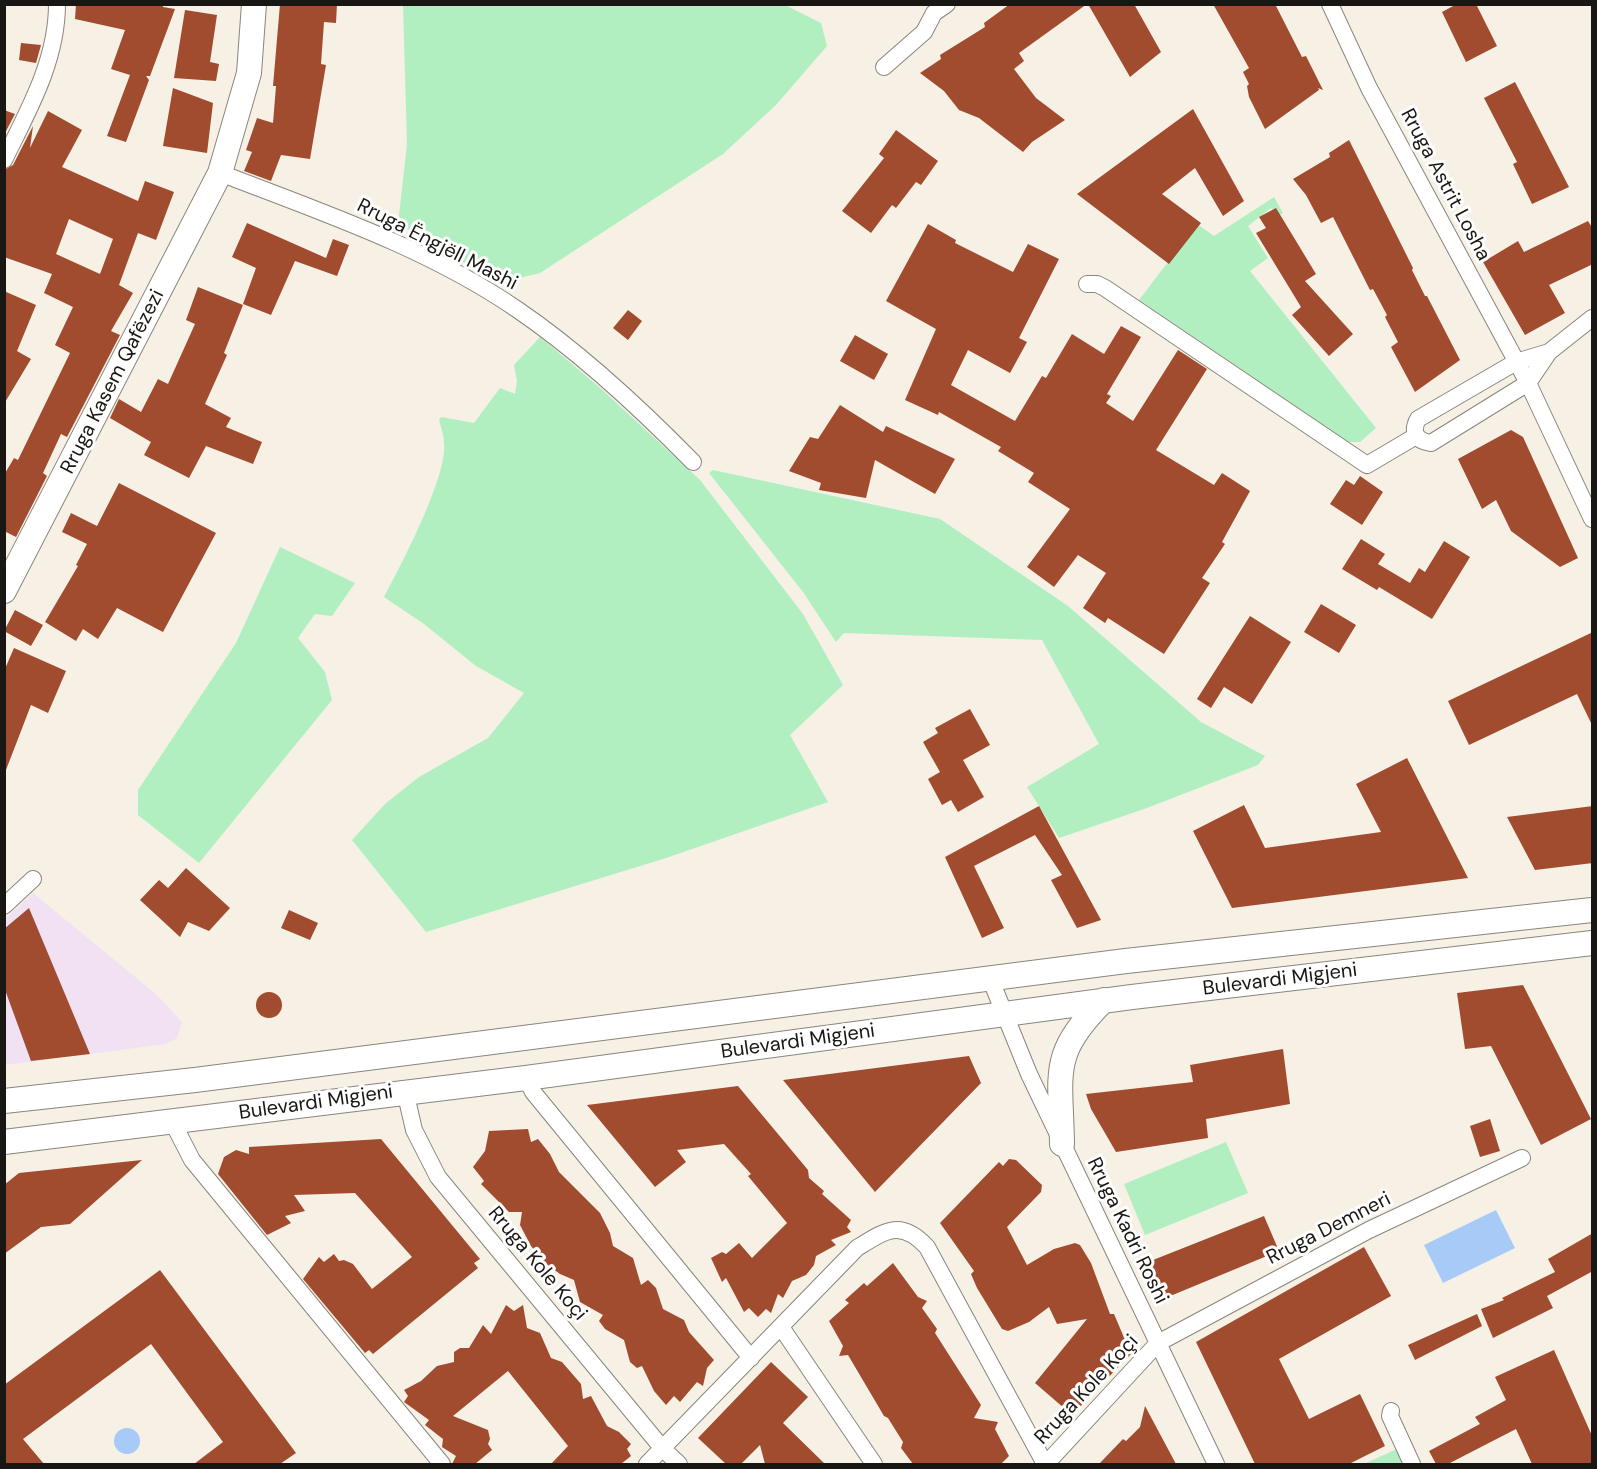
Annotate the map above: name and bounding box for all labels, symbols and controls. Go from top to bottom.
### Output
street label: Rruga Astrit Losha [1395,105,1495,265]
street label: Rruga Ëngjëll Mashi [353,194,521,296]
street label: Rruga Kasem Qafëzezi [56,286,170,478]
street label: Bulevardi Migjeni [1202,959,1358,1001]
street label: Bulevardi Migjeni [719,1019,877,1065]
street label: Bulevardi Migjeni [237,1080,395,1126]
street label: Rruga Kadri Roshi [1081,1154,1173,1308]
street label: Rruga Demneri [1263,1187,1395,1271]
street label: Rruga Kole Koçi [482,1202,592,1326]
street label: Rruga Kole Koçi [1030,1330,1144,1450]

